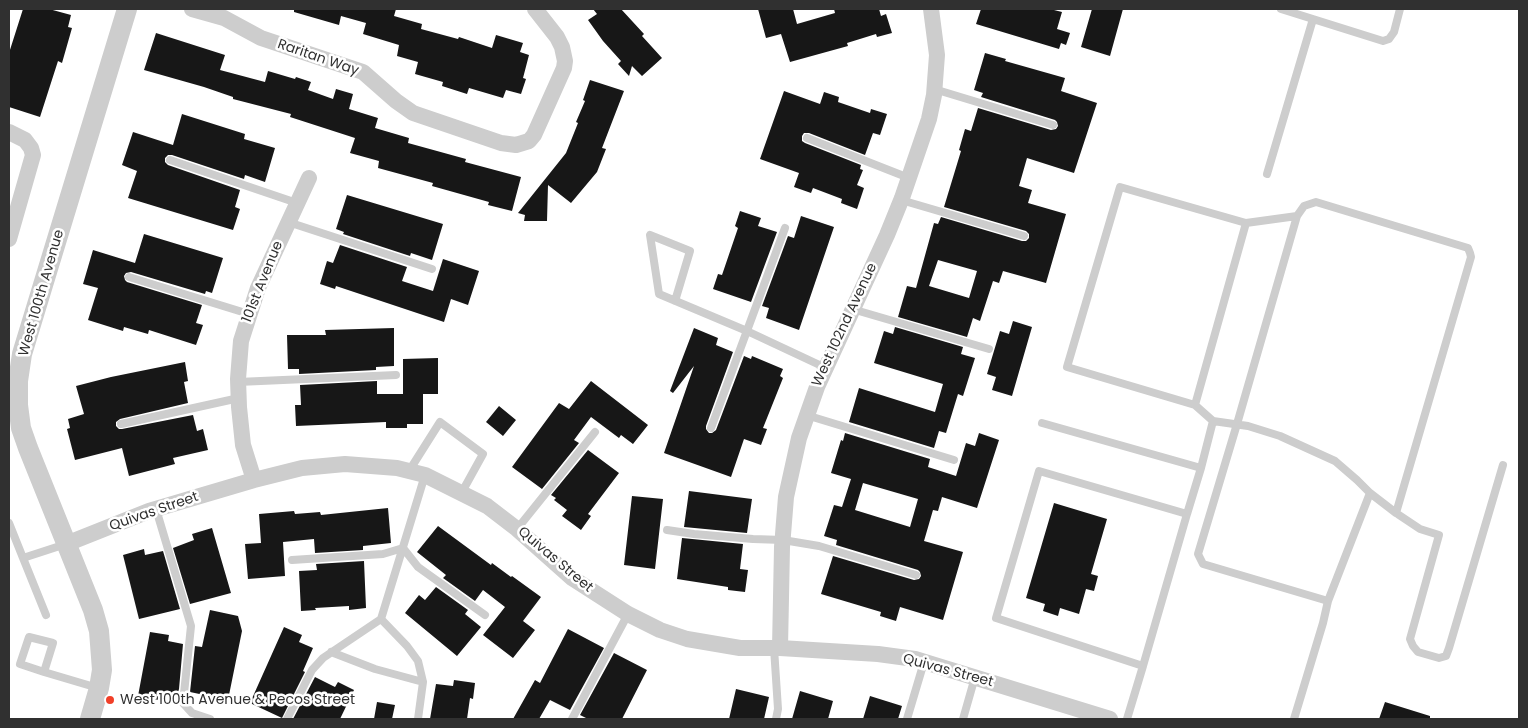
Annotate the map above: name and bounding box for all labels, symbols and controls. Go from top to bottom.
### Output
street label: Raritan Way [275,36,361,80]
street label: West 100th Avenue [16,228,68,358]
street label: 101st Avenue [239,239,287,325]
street label: West 102nd Avenue [809,260,881,390]
street label: Quivas Street [107,489,201,535]
street label: Quivas Street [514,524,596,596]
street label: Quivas Street [901,651,995,691]
place label: West 100th Avenue & Pecos Street [120,692,355,708]
marker: West 100th Avenue & Pecos Street [104,694,116,706]

